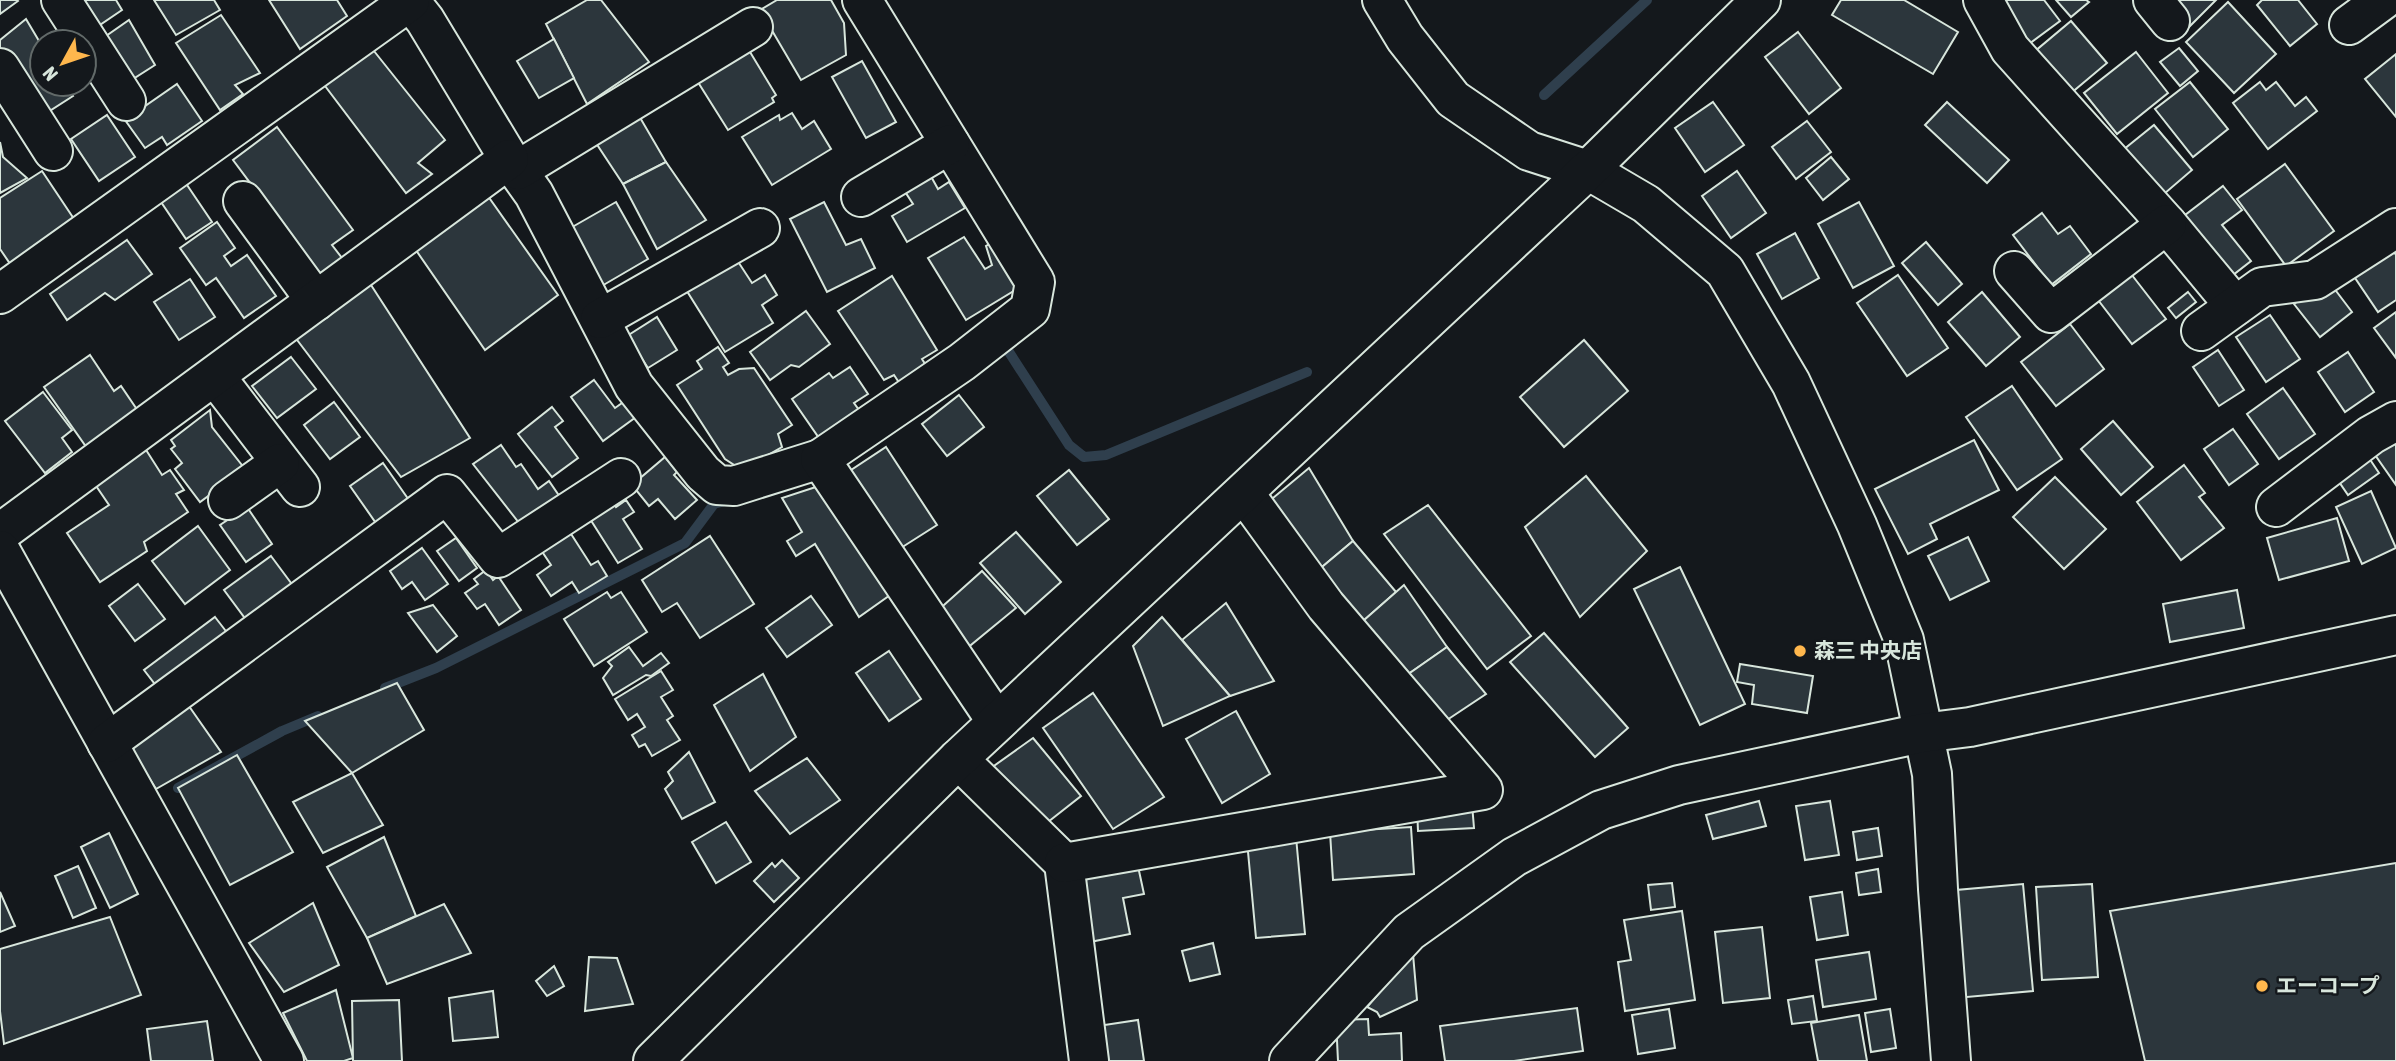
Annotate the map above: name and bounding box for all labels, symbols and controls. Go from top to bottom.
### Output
north arrow [28,28,98,98]
text: N [38,63,62,85]
place label: 森三 中央店 [1814,638,1922,662]
marker: 森三 中央店 [1792,643,1808,659]
place label: エーコープ [2276,973,2380,997]
marker: エーコープ [2254,978,2270,994]

